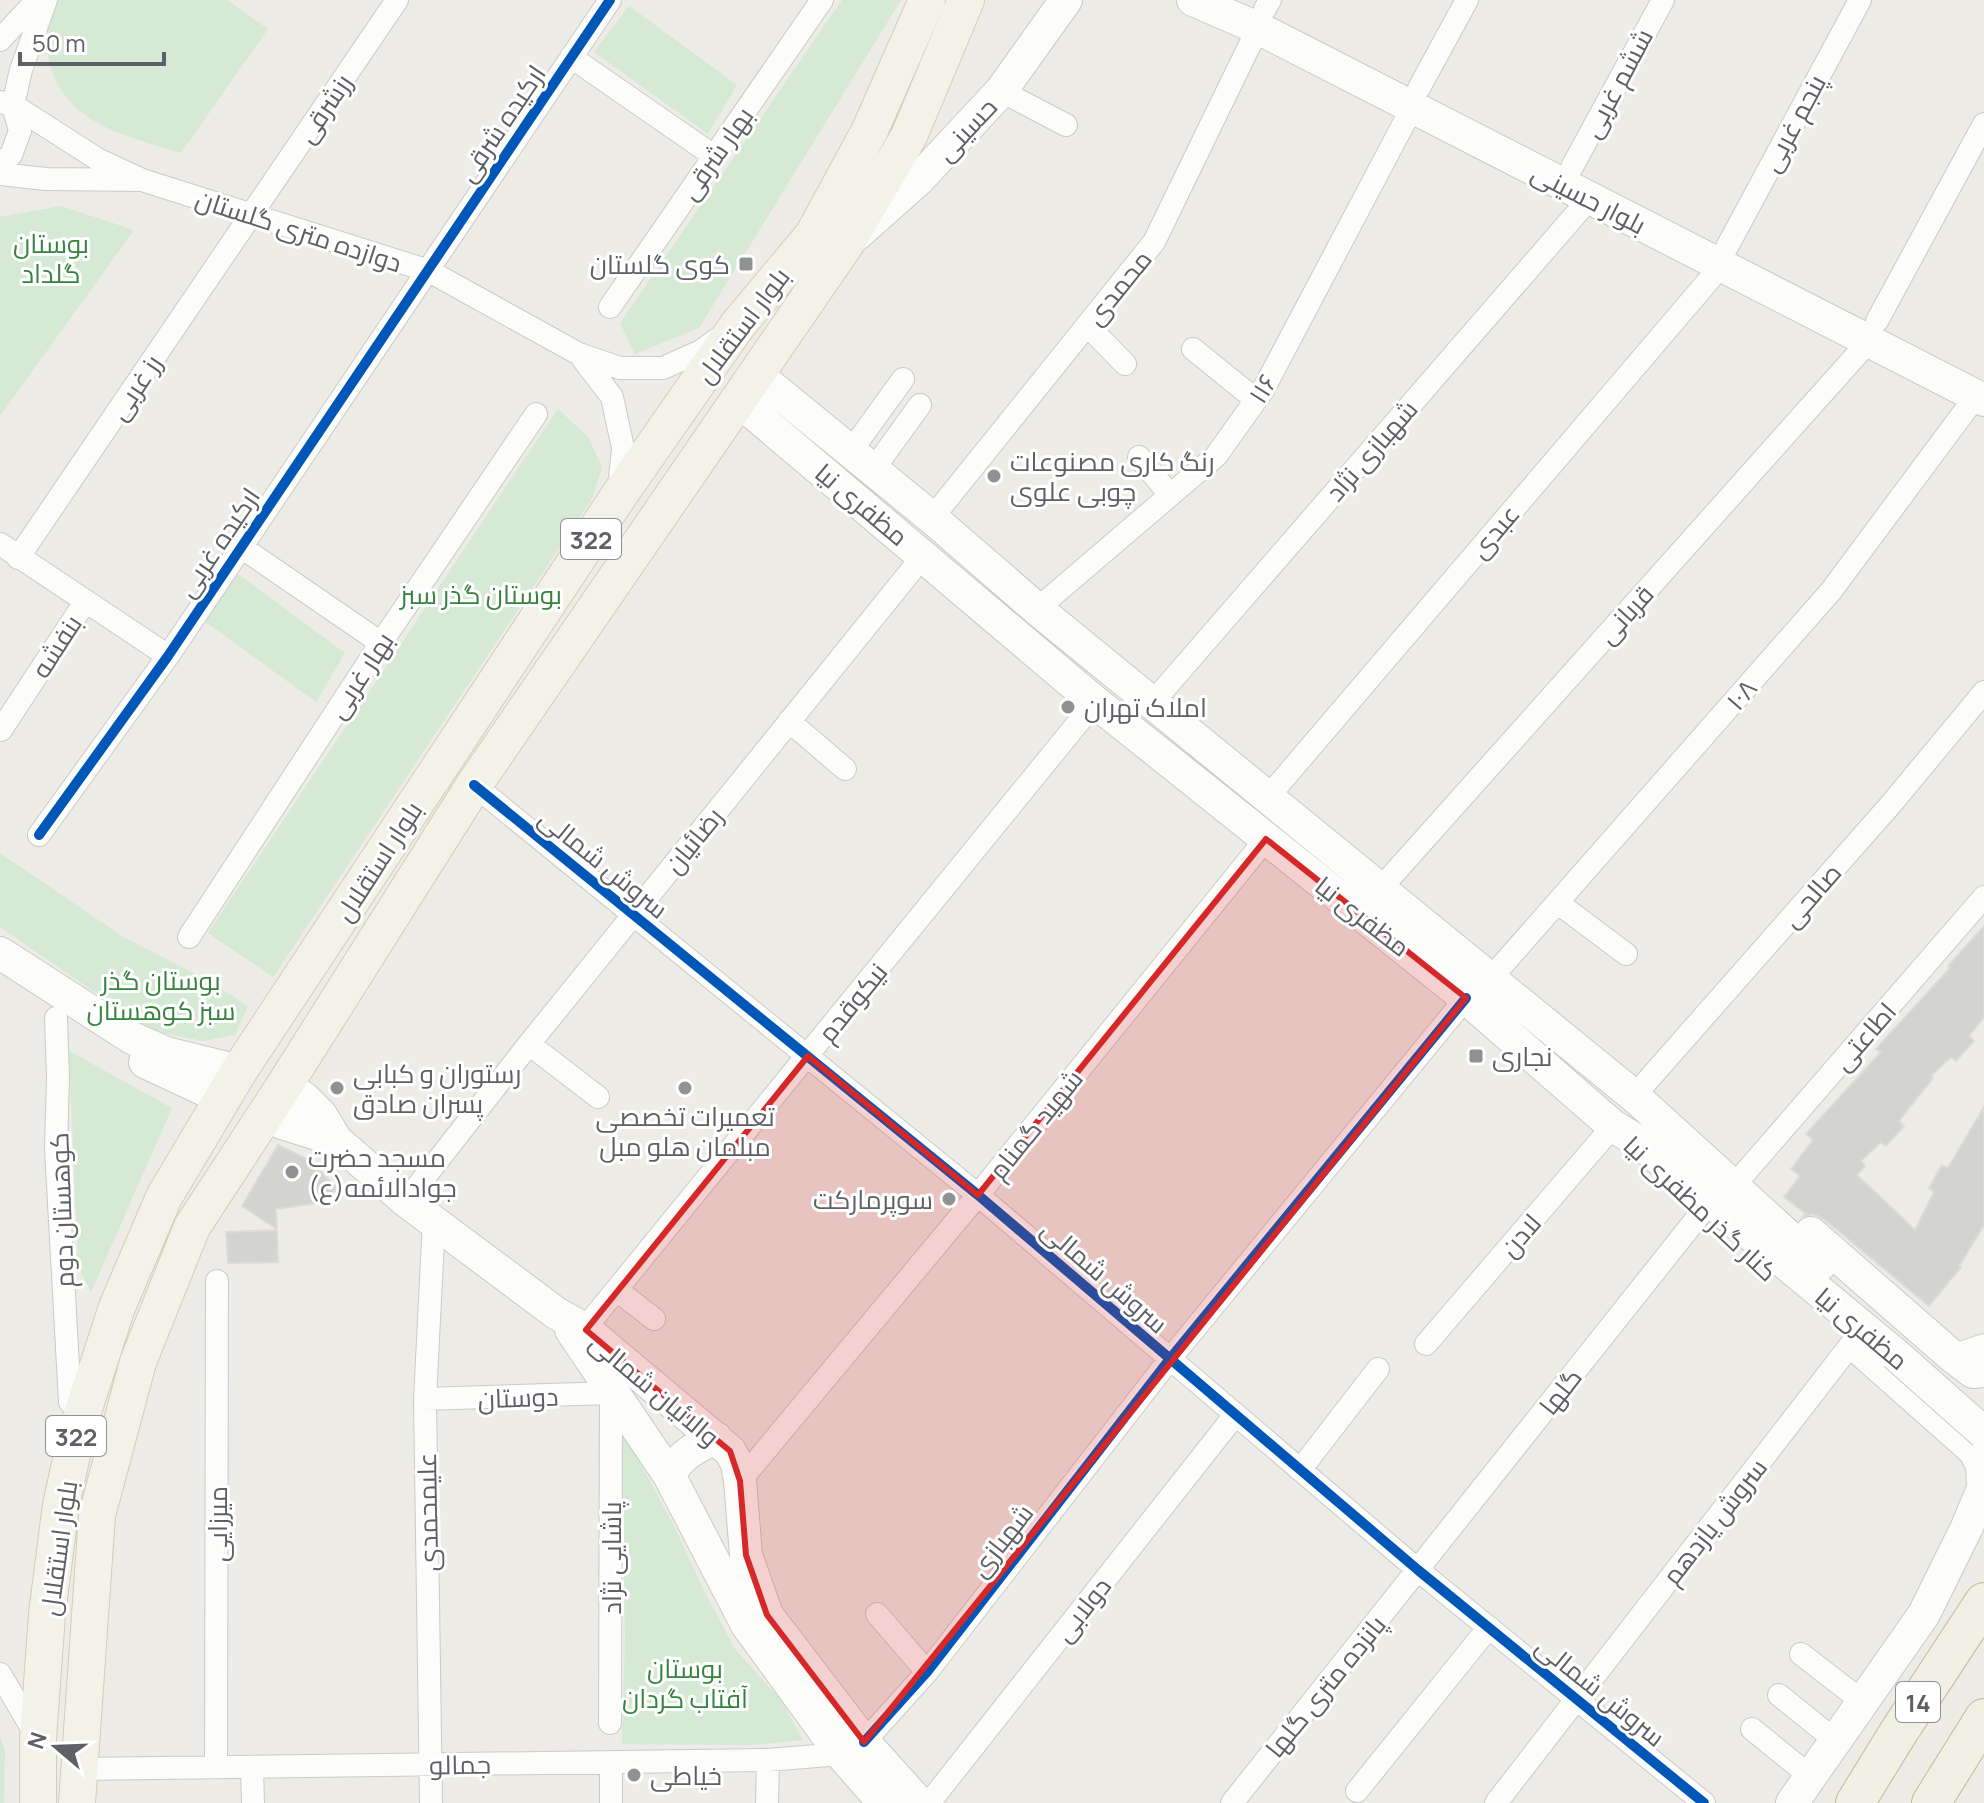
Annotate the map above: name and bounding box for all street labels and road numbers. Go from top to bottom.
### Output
street label: ششم غربی [1573,22,1662,145]
street label: ارکیده شرقی [448,57,554,189]
street label: رزشرقی [288,66,360,150]
street label: پنجم غربی [1752,68,1835,179]
street label: حسینی [927,89,1005,169]
street label: بهار شرقی [671,99,761,207]
street label: بلوار حسینی [1526,154,1652,242]
street label: دوازده متری گلستان [191,180,407,280]
street label: محمدی [1077,242,1159,332]
street label: بلوار استقلال [687,260,797,390]
street label: رز غربی [100,347,170,427]
street label: ۱۱۶ [1239,366,1285,410]
street label: شهبازی نژاد [1317,392,1425,508]
street label: مظفری نیا [808,454,916,554]
street label: ارکیده غربی [168,480,268,604]
street label: عبدی [1461,496,1527,566]
road number: 322 [561,519,621,559]
street label: قربانی [1589,577,1661,651]
street label: بنفشه [22,607,90,685]
street label: بهار غربی [319,625,401,725]
street label: ۱۰۸ [1717,671,1765,717]
street label: بلوار استقلال [326,794,430,928]
street label: رضائیان [655,799,731,881]
street label: سروش شمالی [532,800,676,926]
street label: صالحی [1773,855,1849,935]
street label: مظفری نیا [1308,868,1418,964]
street label: نیکوقدم [809,955,896,1050]
street label: اطاعتی [1824,994,1904,1078]
street label: شهید گمنام [979,1061,1091,1187]
street label: کنار گذر مظفری نیا [1616,1127,1786,1289]
street label: کوهستان دوم [40,1132,83,1288]
street label: لادن [1491,1206,1549,1264]
street label: سروش شمالی [1034,1211,1176,1341]
street label: مظفری نیا [1808,1278,1916,1378]
street label: والائیان شمالی [582,1324,728,1454]
street label: گلها [1530,1360,1590,1422]
street label: دوستان [477,1378,559,1416]
road number: 322 [46,1416,106,1456]
street label: سروش یازدهم [1653,1450,1776,1592]
street label: علیمحمدی [408,1452,446,1572]
street label: بلوار استقلال [31,1478,85,1618]
street label: میرزایی [199,1486,235,1562]
street label: شهبازی [961,1496,1041,1584]
street label: پاشایی نژاد [593,1501,629,1615]
street label: دولابی [1045,1569,1119,1649]
street label: پانزده متری گلها [1256,1607,1394,1765]
street label: سروش شمالی [1529,1628,1673,1754]
road number: 14 [1896,1682,1940,1722]
street label: جمالو [429,1745,491,1783]

